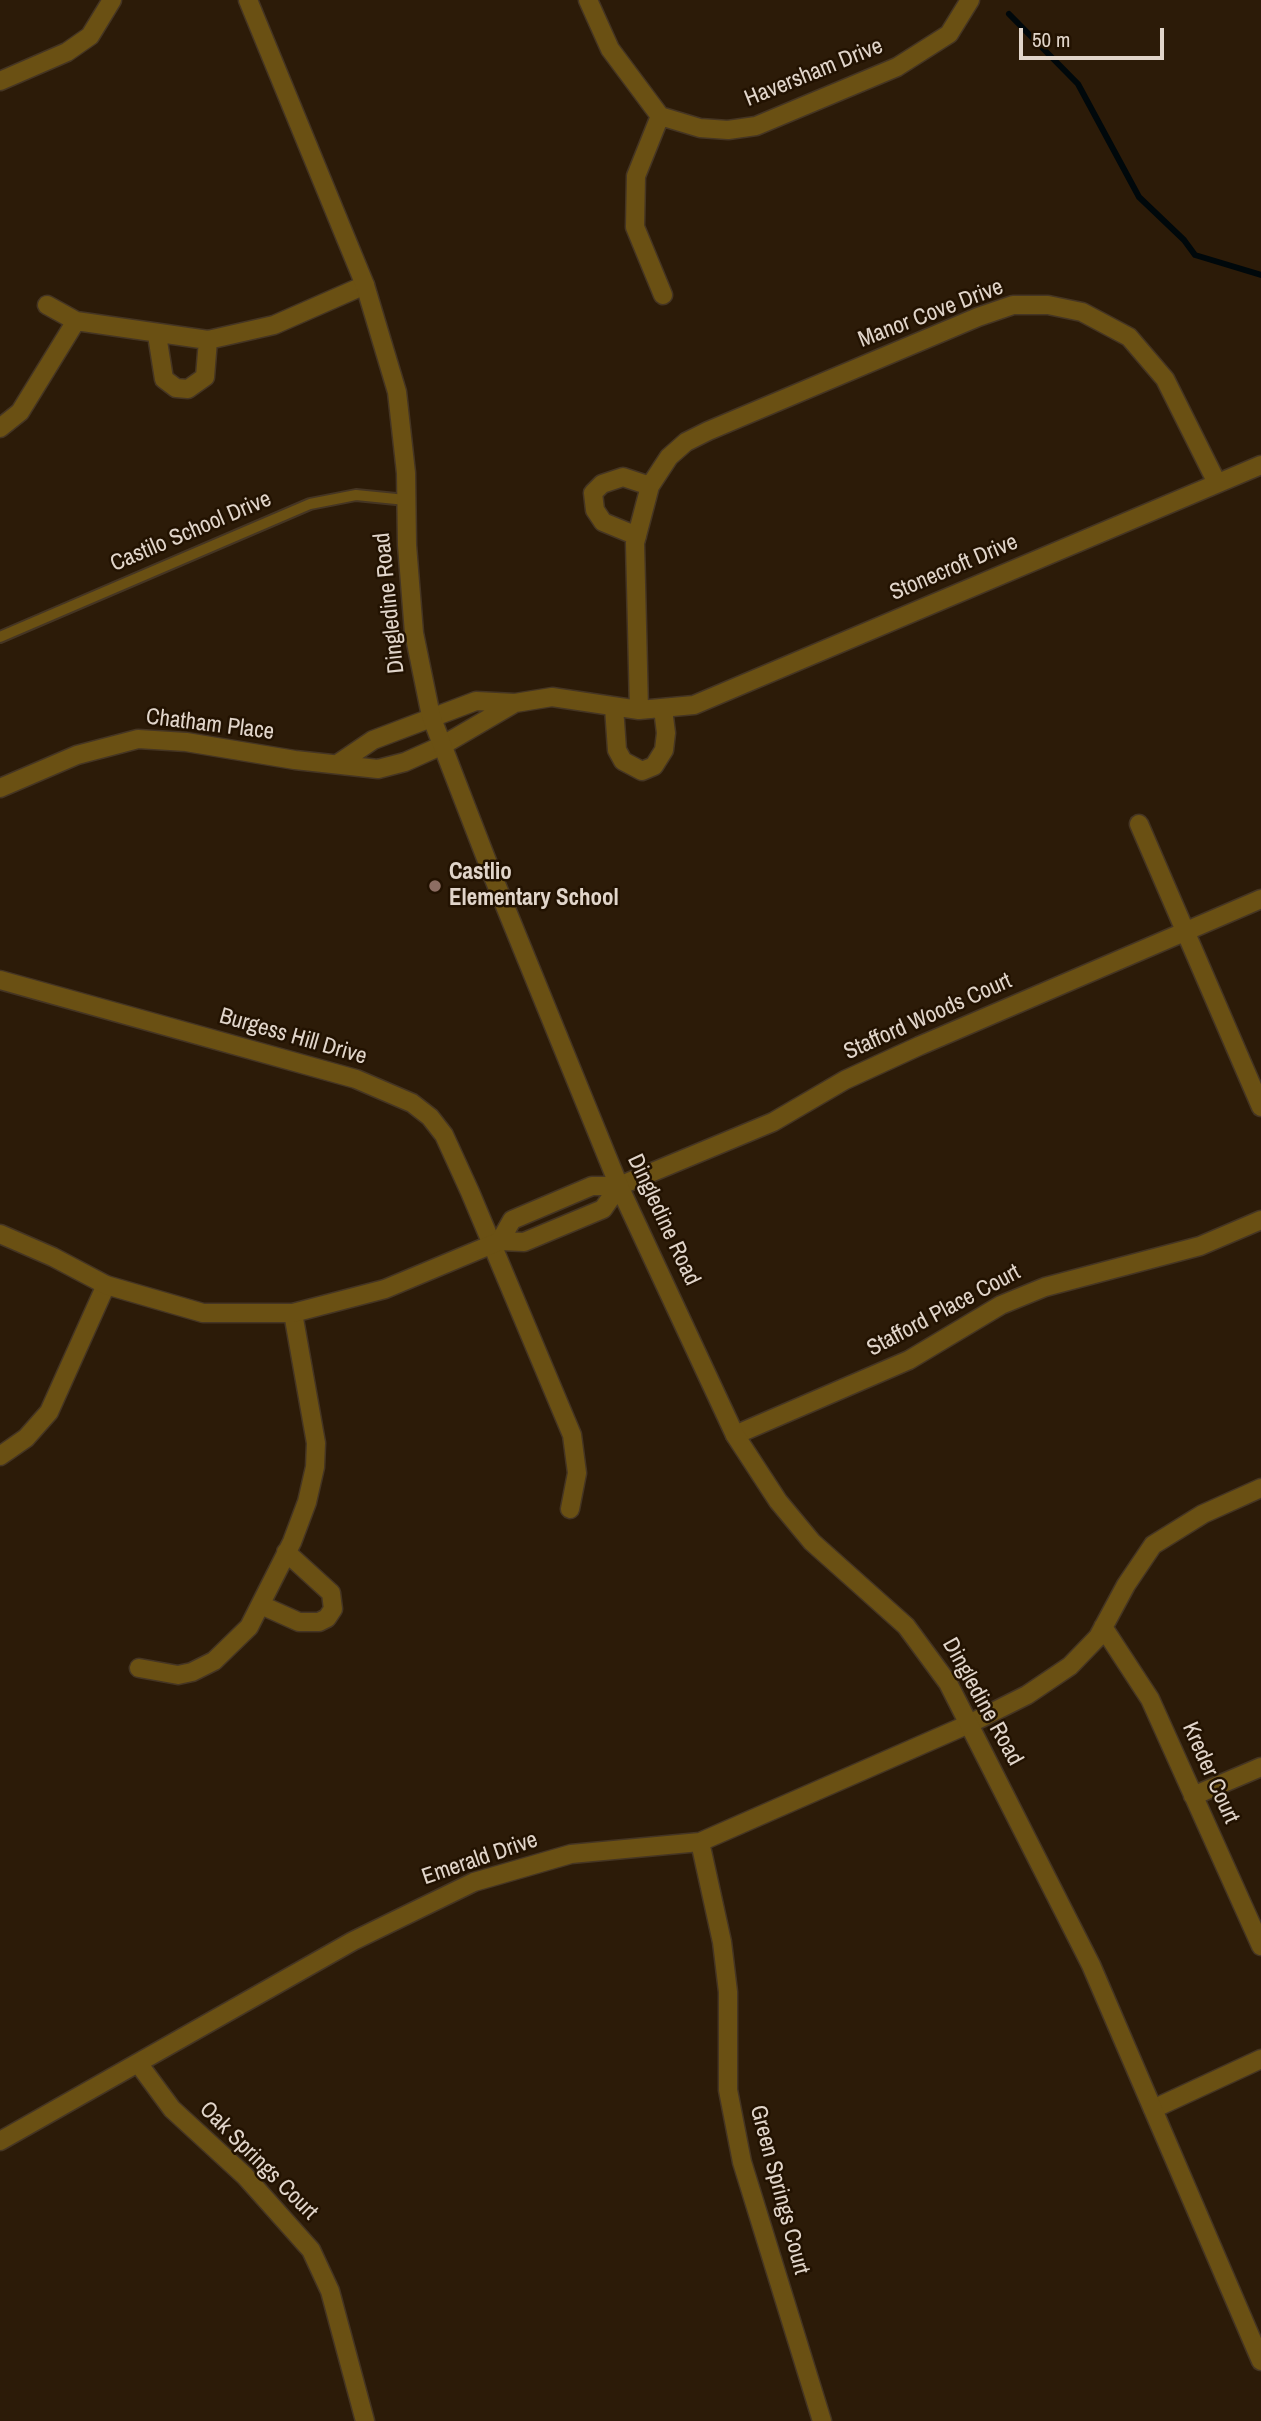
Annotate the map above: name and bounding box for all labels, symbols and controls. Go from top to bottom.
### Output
scale bar [1023,14,1168,58]
text: 50 m [1032,25,1070,54]
street label: Haversham Drive [741,33,887,113]
street label: Manor Cove Drive [855,274,1007,354]
street label: Castilo School Drive [106,486,276,578]
street label: Stonecroft Drive [886,529,1022,607]
street label: Dingledine Road [369,531,411,675]
street label: Chatham Place [144,703,276,747]
place label: Castlio Elementary School [449,859,619,913]
marker: Castlio Elementary School [427,878,443,894]
street label: Stafford Woods Court [840,968,1016,1066]
street label: Burgess Hill Drive [216,1003,370,1071]
street label: Dingledine Road [621,1150,705,1290]
street label: Stafford Place Court [863,1259,1025,1363]
street label: Dingledine Road [936,1633,1028,1771]
street label: Kreder Court [1175,1718,1245,1828]
street label: Emerald Drive [419,1826,541,1892]
street label: Oak Springs Court [193,2096,323,2226]
street label: Green Springs Court [743,2102,815,2278]

